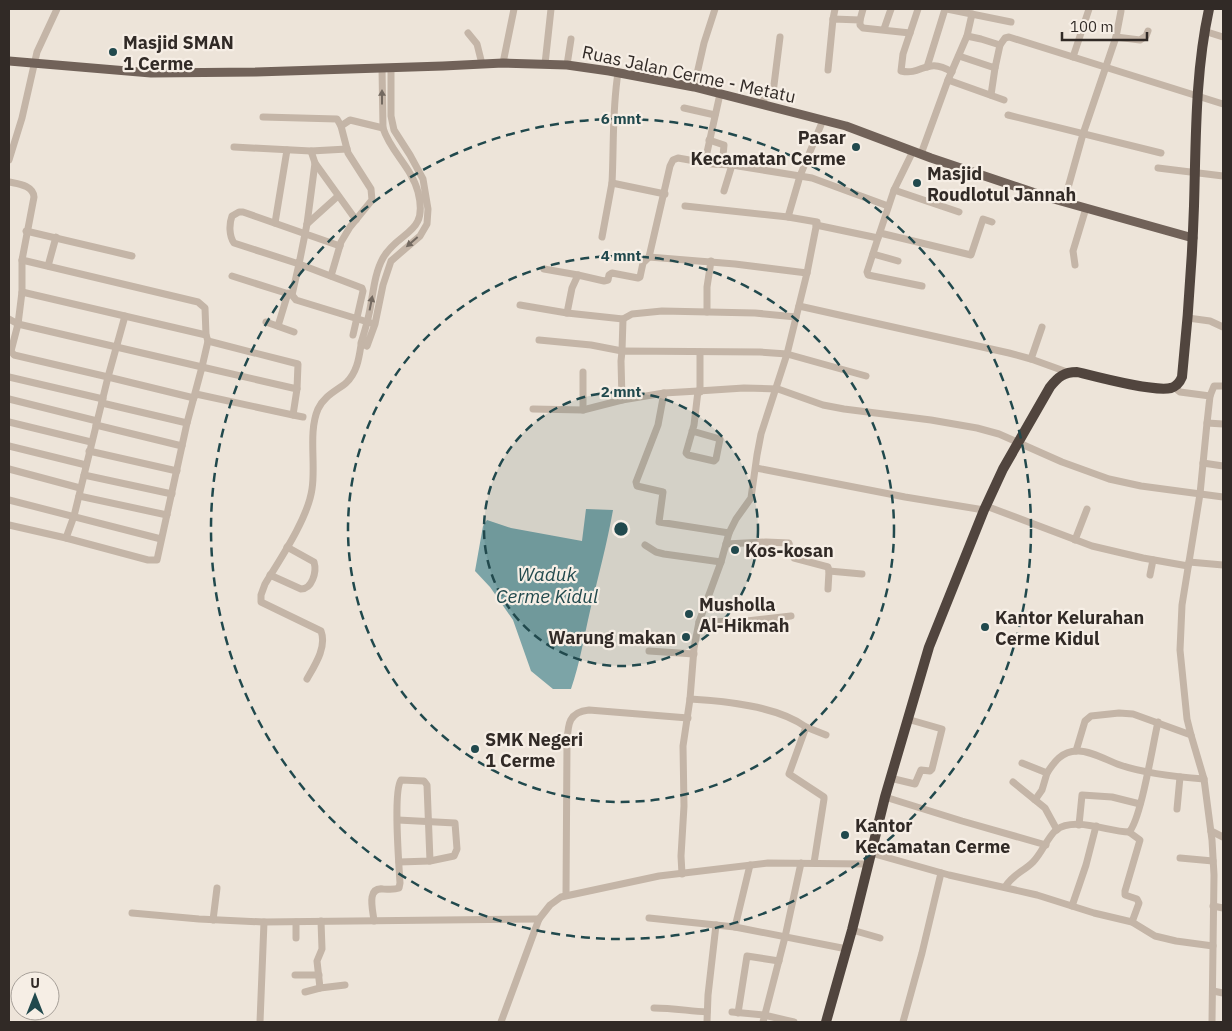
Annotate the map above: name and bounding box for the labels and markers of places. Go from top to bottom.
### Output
place label: Masjid SMAN 1 Cerme [123,31,234,75]
marker: Masjid SMAN 1 Cerme [107,46,119,58]
place label: Pasar Kecamatan Cerme [691,126,846,170]
marker: Pasar Kecamatan Cerme [850,141,862,153]
place label: Masjid Roudlotul Jannah [927,162,1076,206]
marker: Masjid Roudlotul Jannah [911,177,923,189]
centre of rings [612,520,630,538]
place label: Kos-kosan [745,539,834,562]
marker: Kos-kosan [729,544,741,556]
place label: Musholla Al-Hikmah [699,593,790,637]
place label: Kantor Kelurahan Cerme Kidul [995,606,1144,650]
marker: Musholla Al-Hikmah [683,608,695,620]
marker: Kantor Kelurahan Cerme Kidul [979,621,991,633]
place label: Warung makan [548,626,676,649]
marker: Warung makan [680,631,692,643]
place label: SMK Negeri 1 Cerme [485,728,583,772]
marker: SMK Negeri 1 Cerme [469,743,481,755]
place label: Kantor Kecamatan Cerme [855,814,1010,858]
marker: Kantor Kecamatan Cerme [839,829,851,841]

